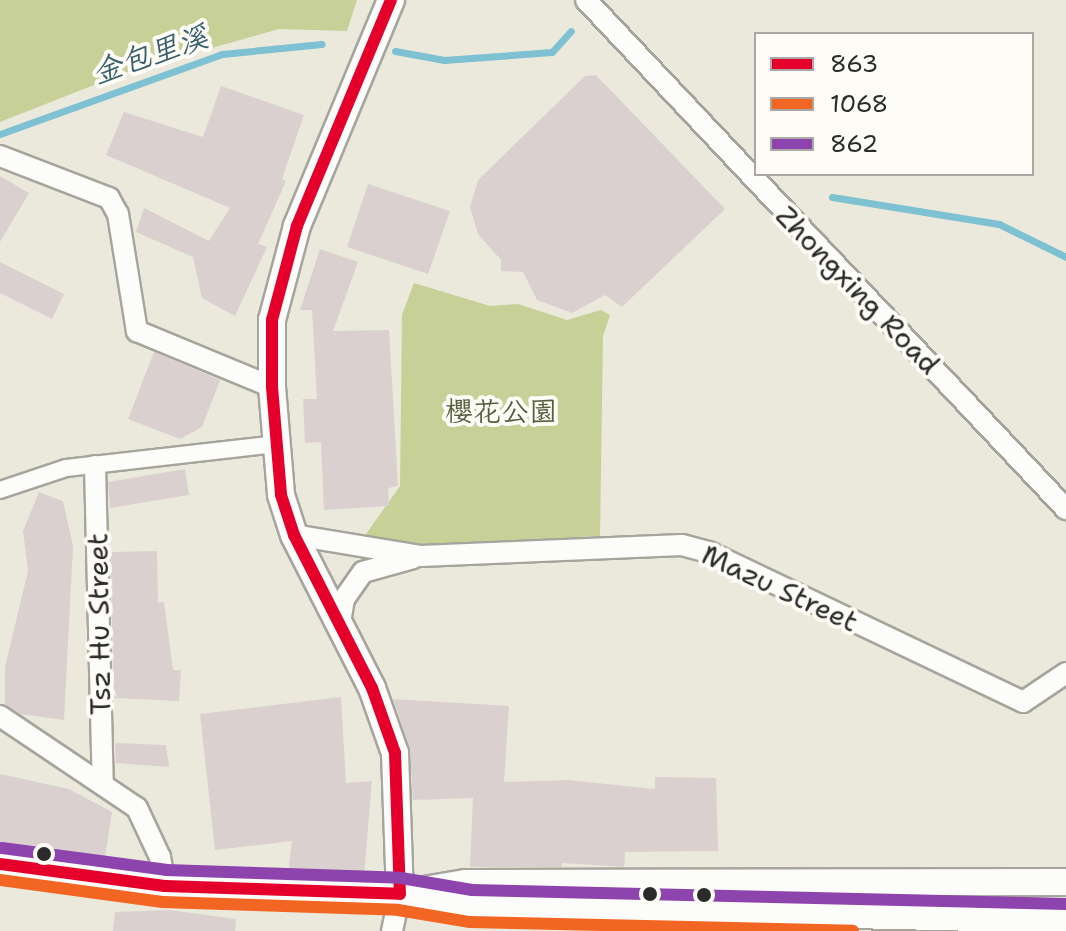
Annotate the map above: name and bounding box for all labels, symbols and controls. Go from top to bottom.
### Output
water label: 金包里溪 [87,18,213,92]
legend [754,32,1034,176]
text: 863 [830,48,878,80]
text: 1068 [830,88,888,120]
text: 862 [830,128,878,160]
street label: Zhongxing Road [769,199,947,381]
park label: 櫻花公園 [445,394,557,428]
street label: Tsz Hu Street [81,533,117,715]
street label: Mazu Street [697,537,863,639]
unlabelled marker [36,846,52,862]
unlabelled marker [642,886,658,902]
unlabelled marker [696,887,712,903]

